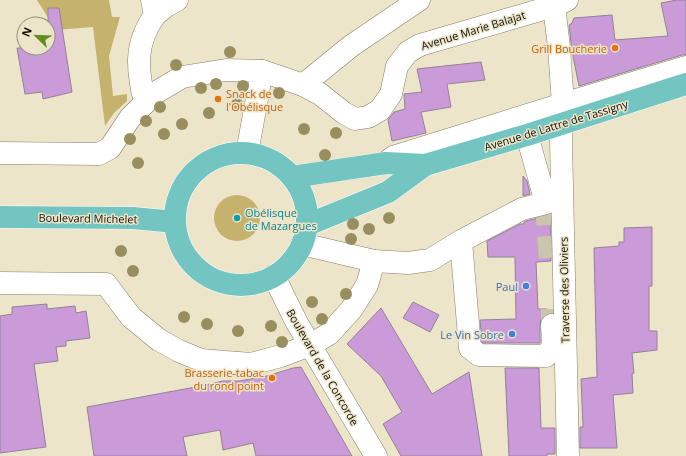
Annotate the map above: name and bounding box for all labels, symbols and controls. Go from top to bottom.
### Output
street label: Avenue Marie Balajat [419,7,527,53]
north arrow [16,16,56,56]
text: N [18,25,35,39]
place label: Grill Boucherie [531,41,607,56]
marker: Grill Boucherie [610,43,620,53]
place label: Snack de l'Obélisque [226,86,283,114]
marker: Snack de l'Obélisque [213,94,223,104]
street label: Avenue de Lattre de Tassigny [482,96,630,154]
place label: Obélisque de Mazargues [245,205,317,233]
street label: Boulevard Michelet [38,210,138,226]
marker: Obélisque de Mazargues [232,213,242,223]
street label: Traverse des Oliviers [556,237,572,343]
place label: Paul [496,279,518,294]
marker: Paul [521,281,531,291]
street label: Boulevard de la Concorde [283,306,363,428]
place label: Le Vin Sobre [440,327,504,342]
marker: Le Vin Sobre [507,329,517,339]
place label: Brasserie-tabac du rond point [184,365,264,393]
marker: Brasserie-tabac du rond point [267,373,277,383]

